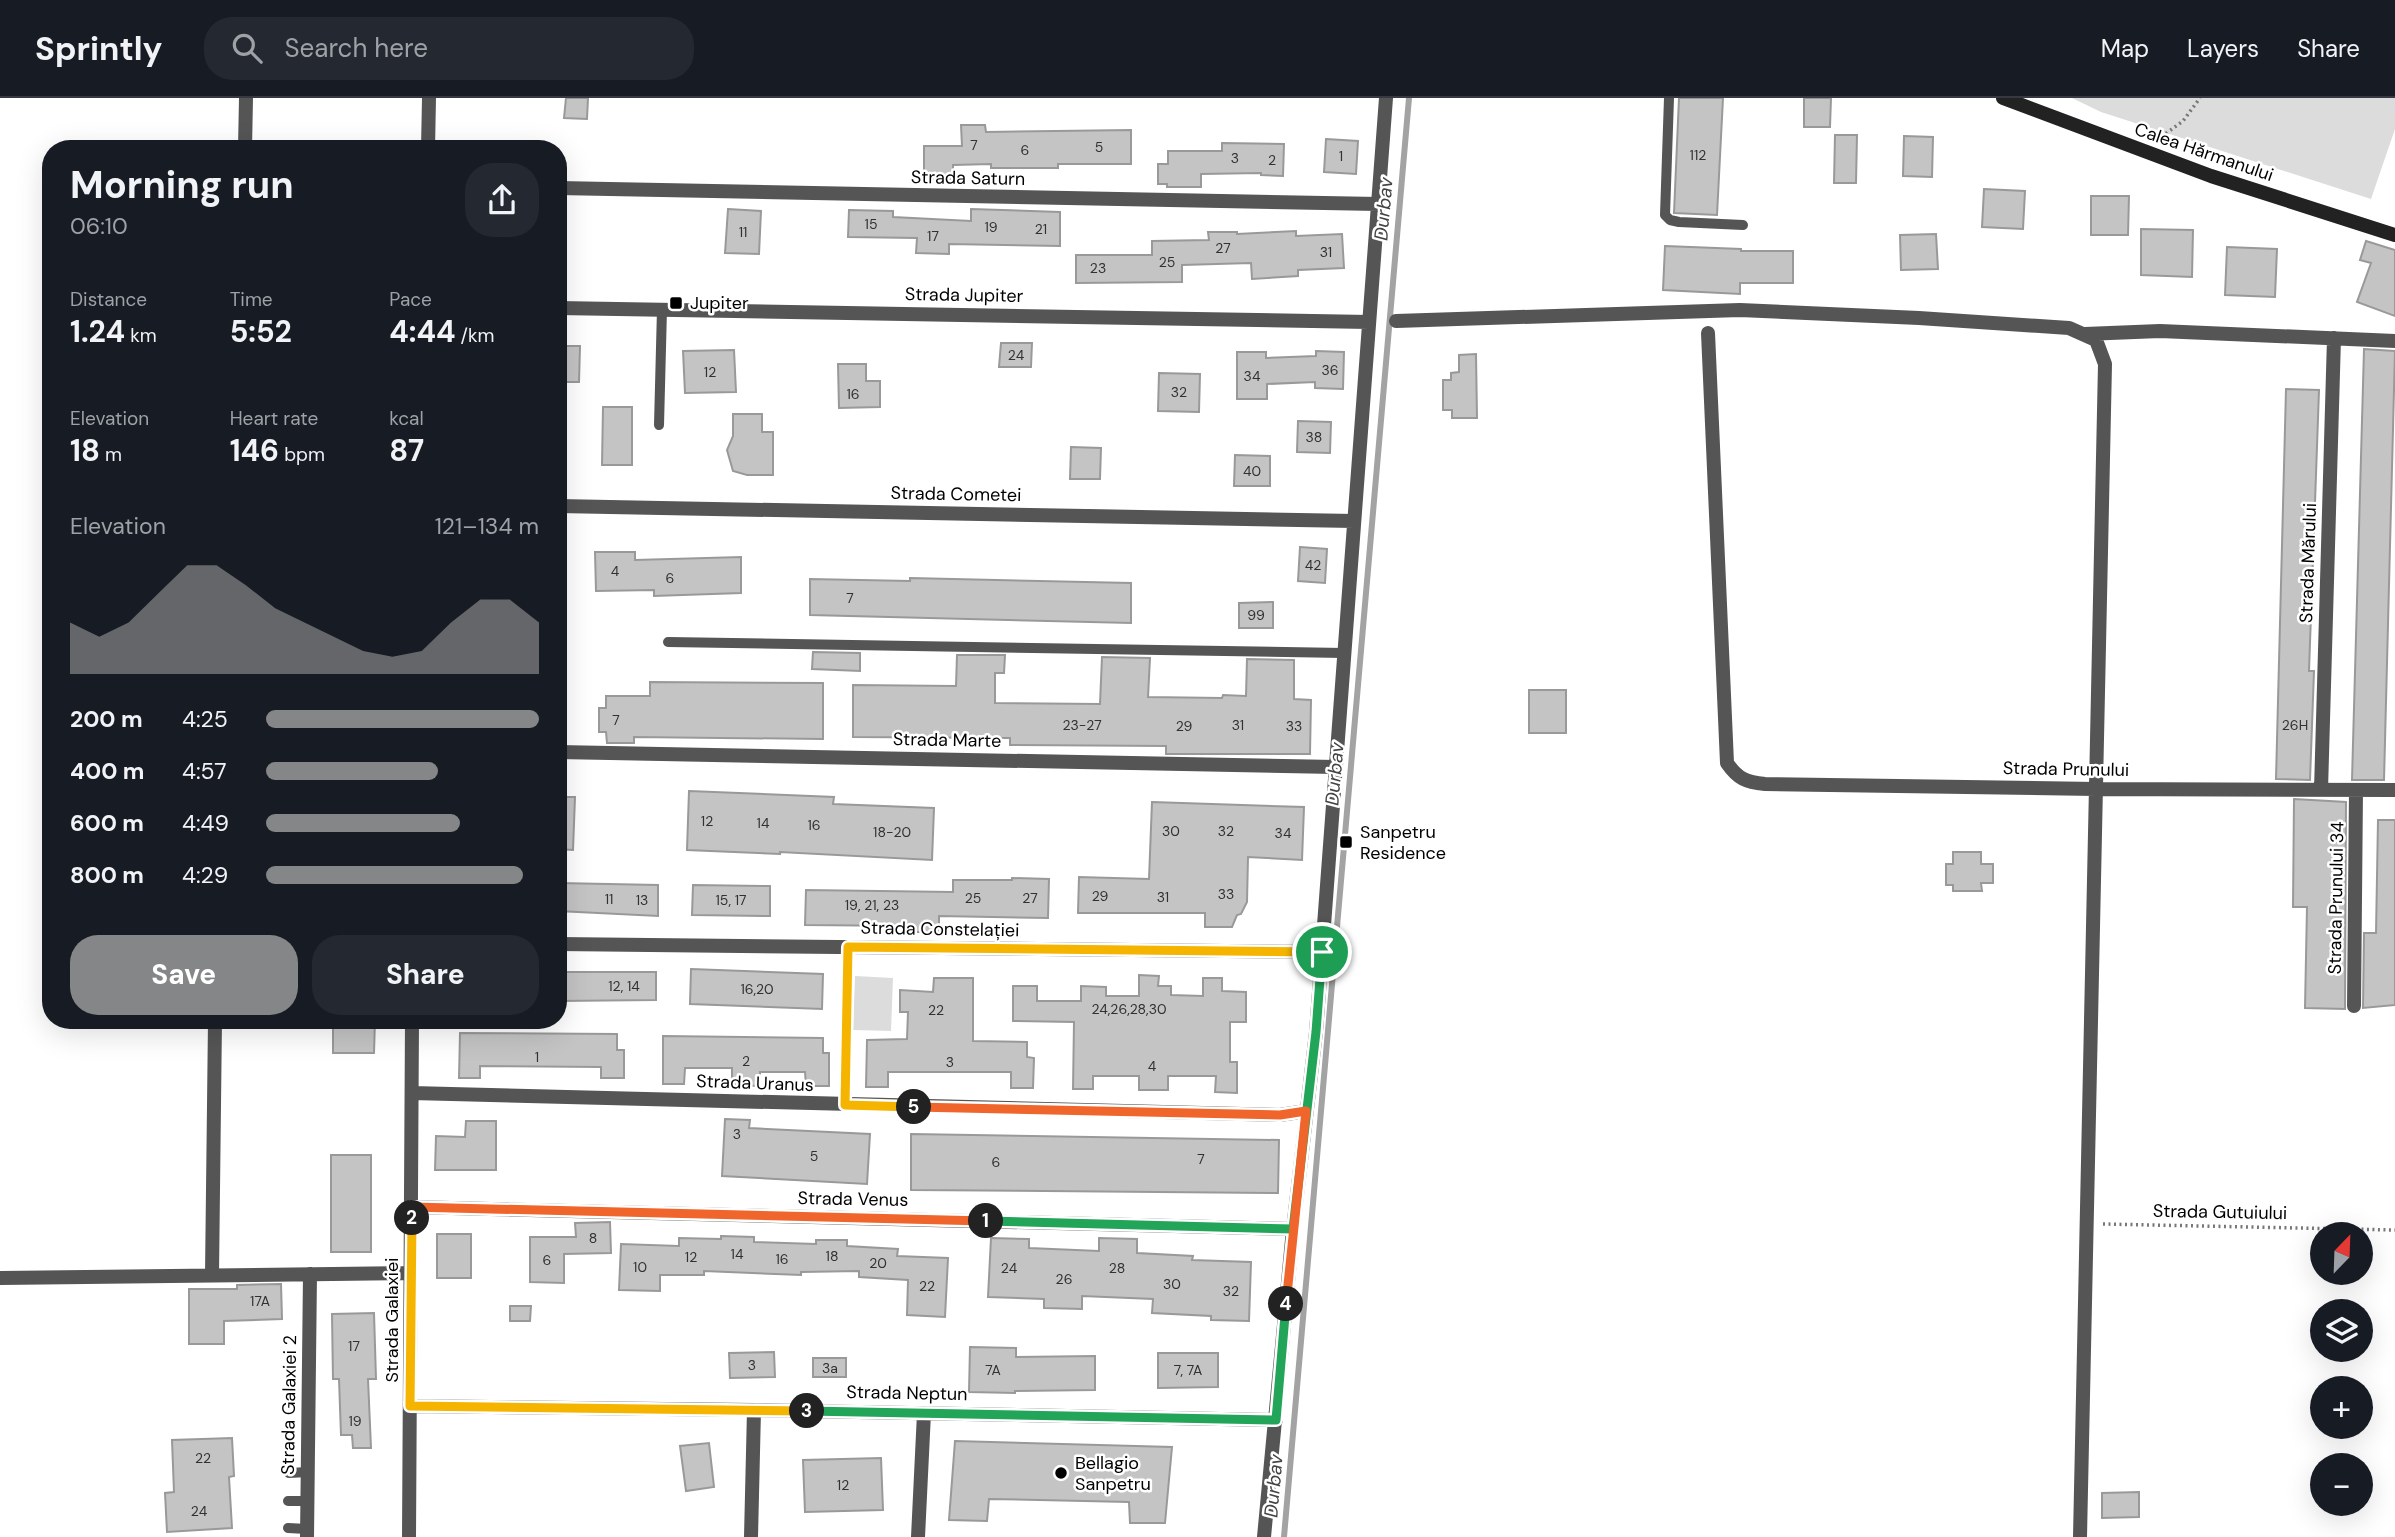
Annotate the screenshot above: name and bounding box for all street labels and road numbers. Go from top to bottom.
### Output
street label: Calea Hărmanului [2131,117,2277,187]
street label: Strada Saturn [911,165,1025,191]
street label: Strada Jupiter [905,282,1024,308]
street label: Strada Cometei [890,481,1022,507]
street label: Strada Mărului [2294,502,2322,624]
street label: Strada Marte [893,727,1001,753]
street label: Strada Prunului [2003,756,2129,782]
street label: Strada Prunului 34 [2323,821,2349,975]
street label: Strada Constelației [860,916,1020,942]
street label: Strada Uranus [696,1069,814,1097]
street label: Strada Venus [798,1186,908,1212]
street label: Strada Gutuiului [2153,1199,2287,1225]
street label: Strada Galaxiei [380,1258,404,1382]
street label: Strada Galaxiei 2 [276,1335,302,1475]
street label: Strada Neptun [846,1380,968,1406]

